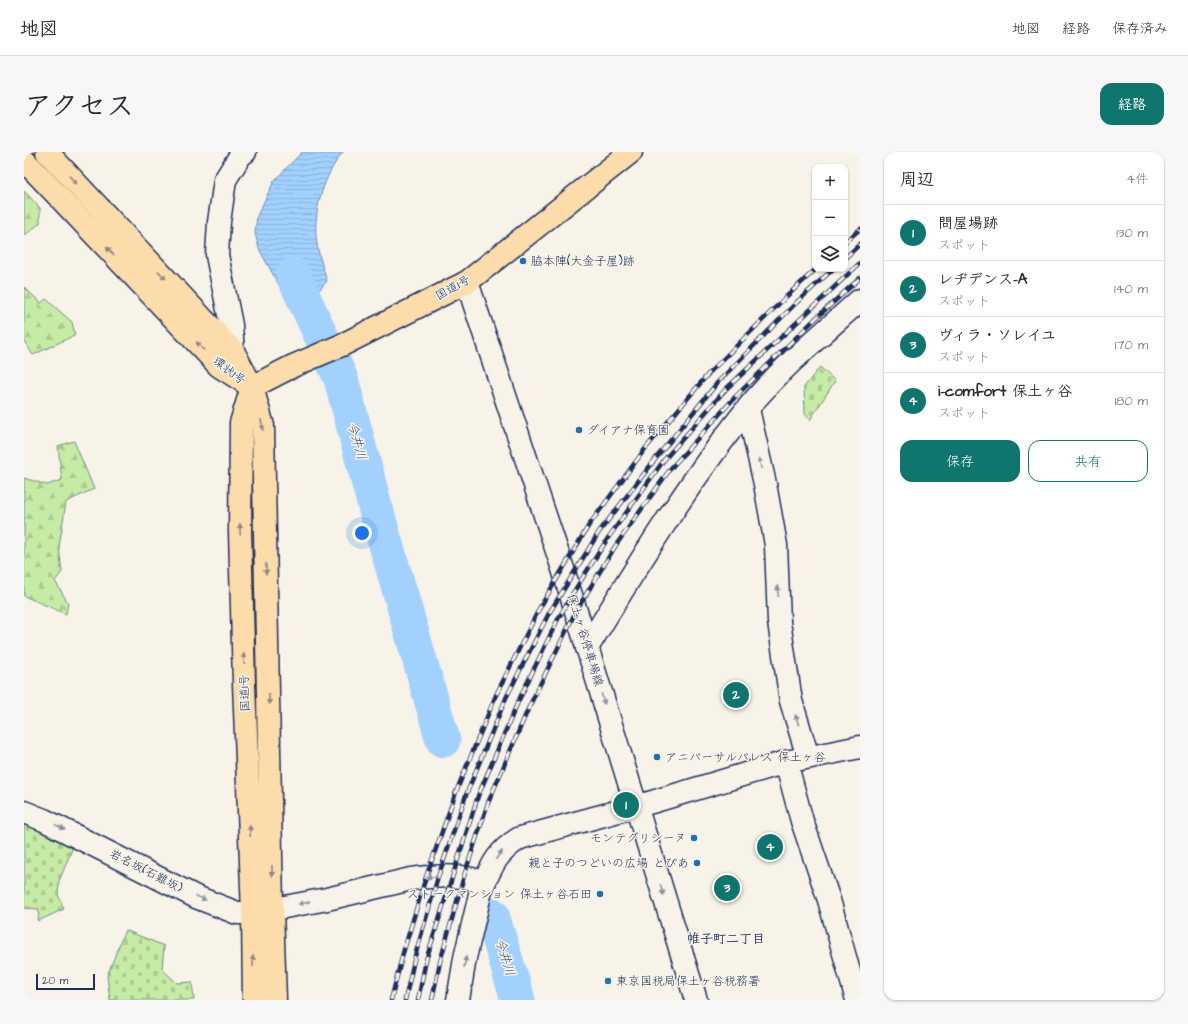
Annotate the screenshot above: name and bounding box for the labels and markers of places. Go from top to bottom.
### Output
place label: 脇本陣(大金子屋)跡 [531,253,635,270]
marker: 脇本陣(大金子屋)跡 [518,256,528,266]
place label: ダイアナ保育園 [587,422,670,439]
marker: ダイアナ保育園 [574,425,584,435]
pin: 2 [723,680,749,710]
place label: アニバーサルパレス 保土ヶ谷 [665,749,826,766]
marker: アニバーサルパレス 保土ヶ谷 [652,752,662,762]
pin: 1 [613,790,639,820]
place label: モンテグリシーヌ [590,830,686,847]
pin: 4 [757,832,783,862]
marker: モンテグリシーヌ [689,833,699,843]
place label: 親と子のつどいの広場 とぴあ [528,855,689,872]
marker: 親と子のつどいの広場 とぴあ [692,858,702,868]
pin: 3 [714,873,740,903]
place label: ストークマンション 保土ヶ谷石田 [407,886,592,903]
marker: ストークマンション 保土ヶ谷石田 [595,889,605,899]
place label: 東京国税局保土ヶ谷税務署 [616,973,760,990]
marker: 東京国税局保土ヶ谷税務署 [603,976,613,986]

